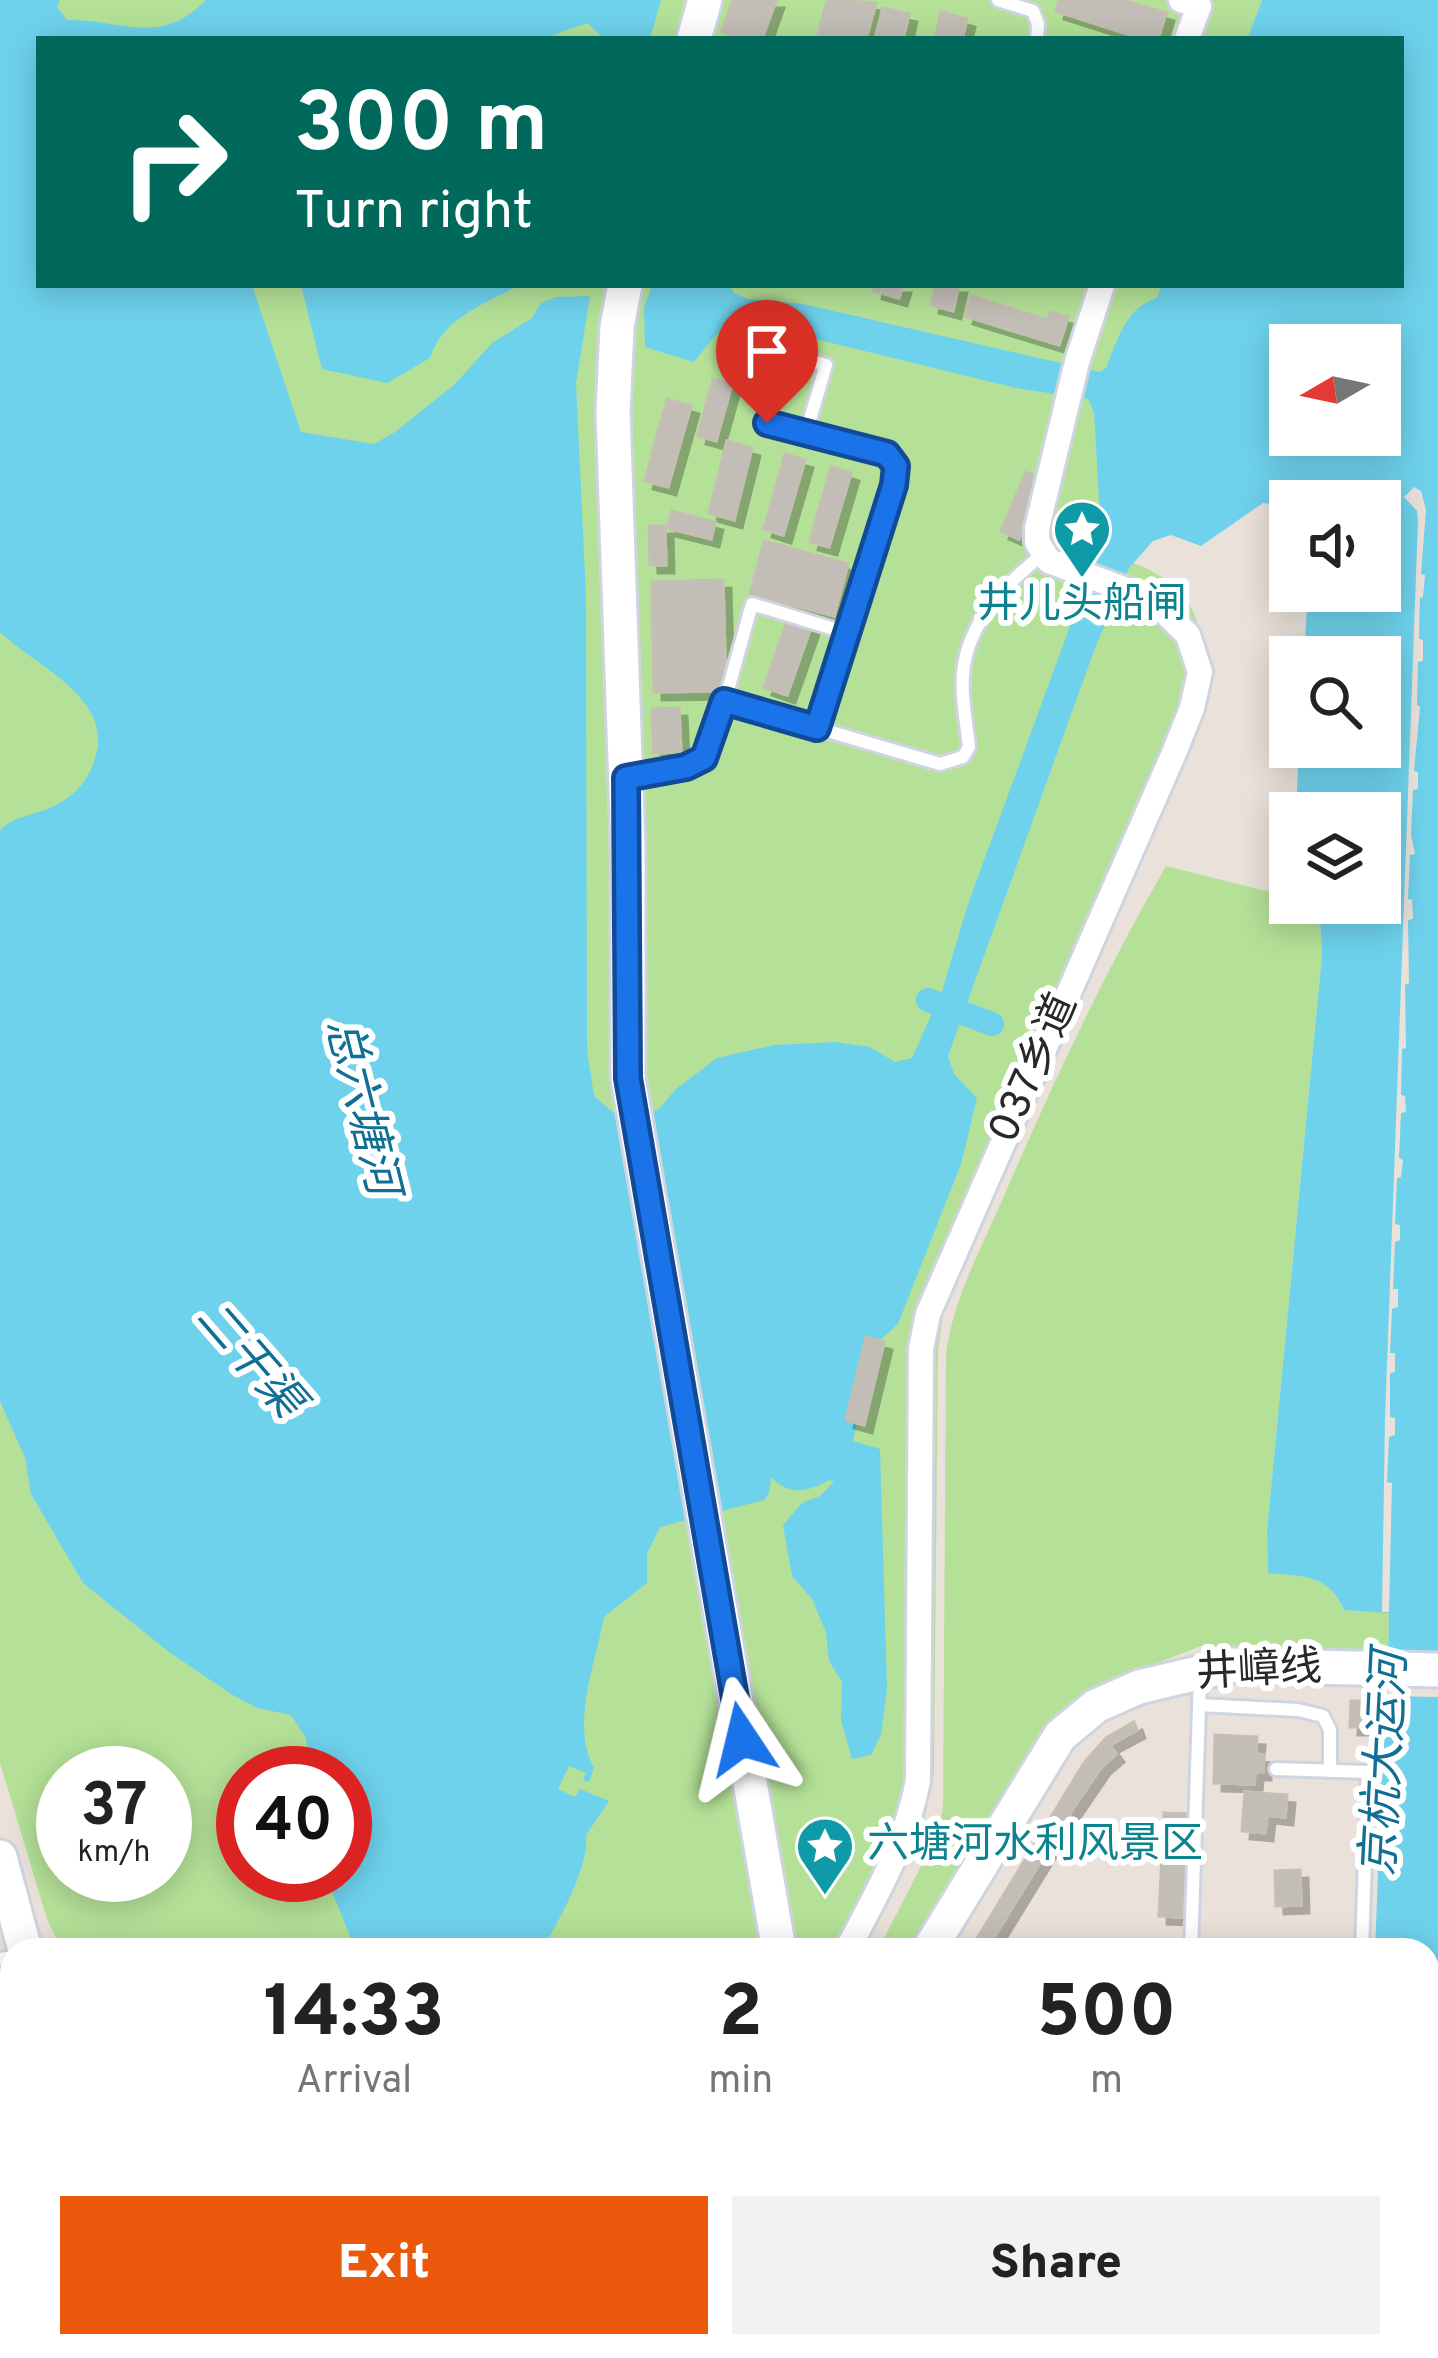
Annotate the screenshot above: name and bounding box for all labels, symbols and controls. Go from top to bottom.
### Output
text: 300 m [294,75,548,181]
icon: right [96,84,252,240]
text: Turn right [294,179,533,248]
pin [716,300,818,423]
icon: arrive [734,318,800,384]
north arrow [1269,324,1401,456]
map controls [1269,324,1401,924]
button: sound [1269,480,1401,612]
place icon: 井儿头船闸 [1051,498,1113,580]
place label: 井儿头船闸 [977,580,1187,633]
button: search [1269,636,1401,768]
button: layers [1269,792,1401,924]
street label: 037乡道 [979,986,1091,1152]
water label: 总六塘河 [311,1013,411,1209]
water label: 二干渠 [182,1291,318,1435]
street label: 井嶂线 [1195,1642,1323,1702]
water label: 京杭大运河 [1353,1642,1422,1878]
position arrow [679,1676,805,1802]
speed limit sign: 40 [216,1746,372,1902]
text: 37 [80,1771,148,1847]
place icon: 六塘河水利风景区 [794,1815,856,1897]
place label: 六塘河水利风景区 [867,1820,1203,1873]
text: km/h [78,1835,150,1872]
text: 14:33 [264,1970,445,2062]
text: 2 [719,1970,763,2062]
text: 500 [1037,1970,1176,2062]
text: Arrival [296,2058,412,2107]
text: min [708,2058,773,2107]
text: m [1090,2058,1123,2107]
button: Exit [60,2196,708,2334]
button: Share [732,2196,1380,2334]

